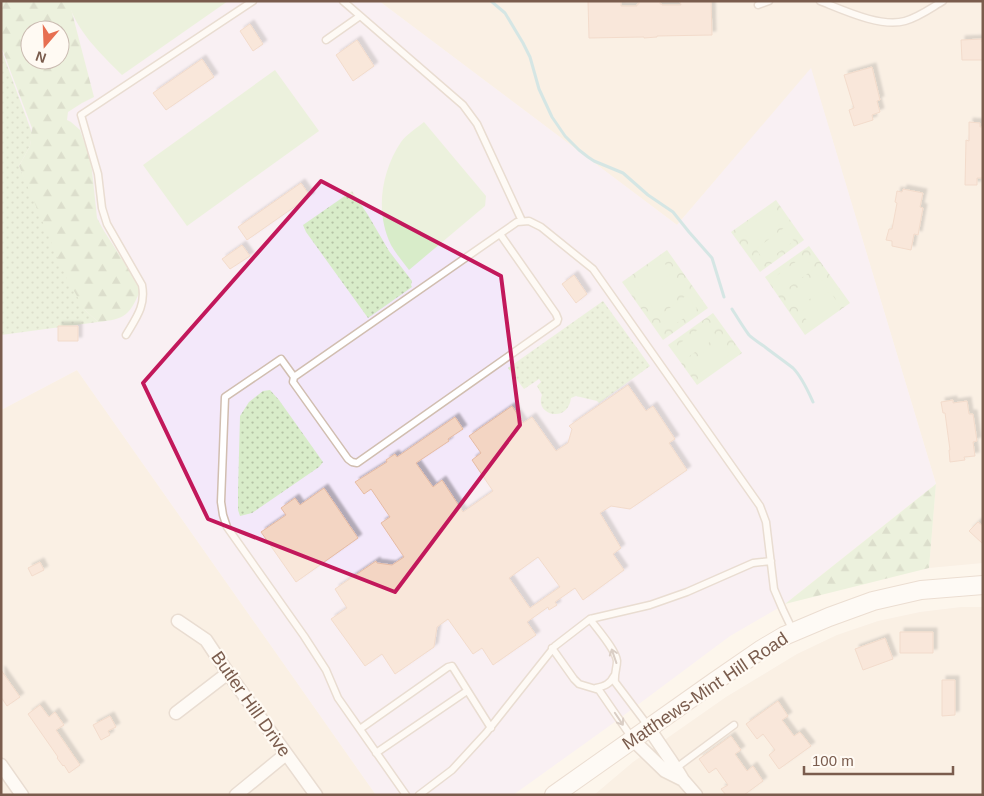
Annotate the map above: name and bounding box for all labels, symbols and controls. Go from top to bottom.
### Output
north arrow [20,20,70,70]
text: N [33,48,48,67]
street label: Matthews-Mint Hill Road [619,628,791,754]
street label: Butler Hill Drive [207,647,295,761]
one-way arrow [608,648,618,664]
one-way arrow [614,712,624,726]
scale bar [804,744,953,776]
text: 100 m [812,752,854,769]

